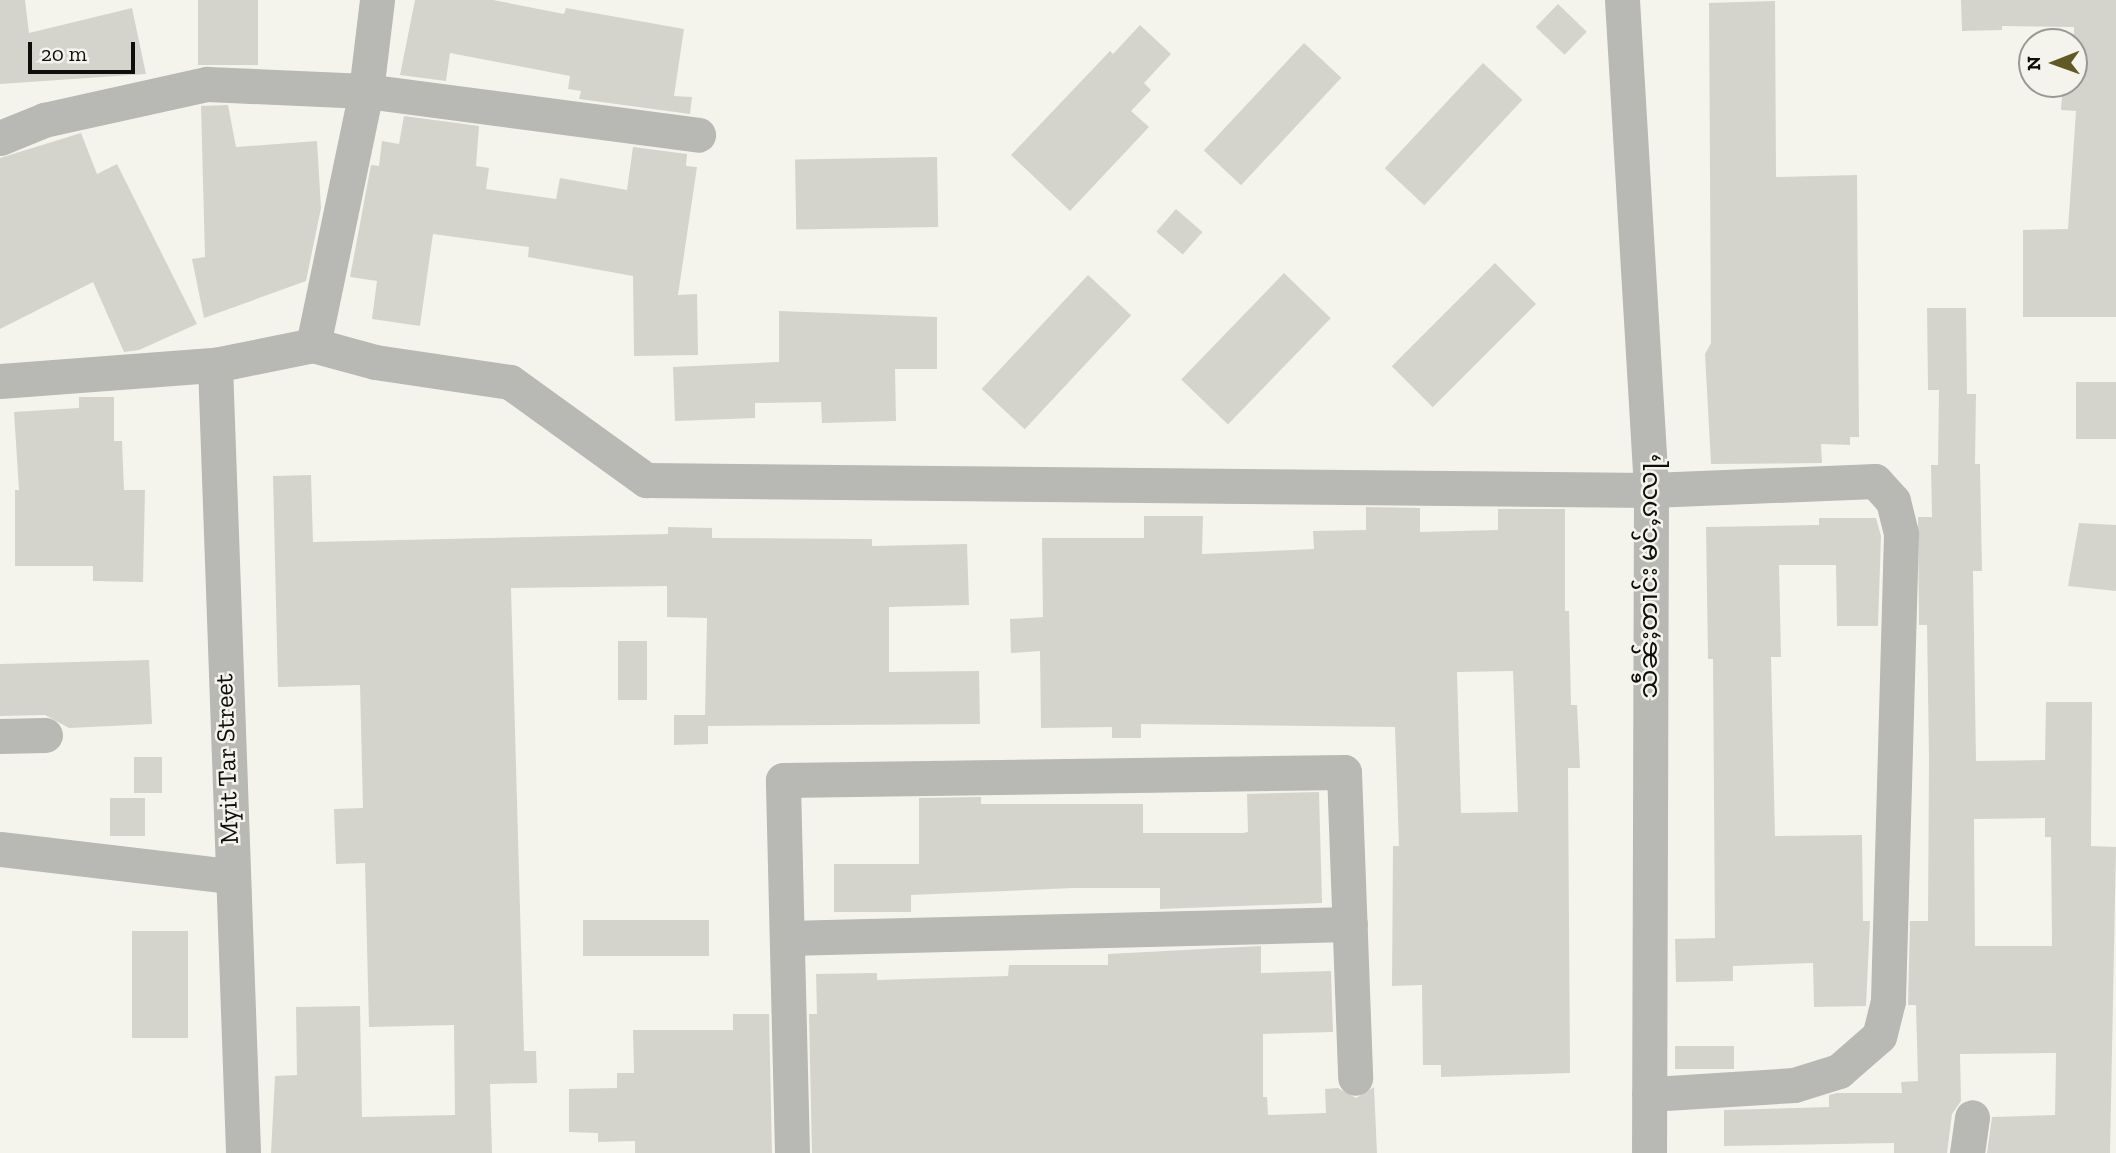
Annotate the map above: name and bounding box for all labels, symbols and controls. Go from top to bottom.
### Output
scale bar [32,28,138,72]
north arrow [2018,28,2088,98]
text: 20 m [41,41,87,66]
text: N [2022,56,2045,71]
street label: သဵၼ်ႈတၢင်း မင်ႇၵလႃႇ [1633,453,1665,699]
street label: Myit Tar Street [208,673,246,845]

